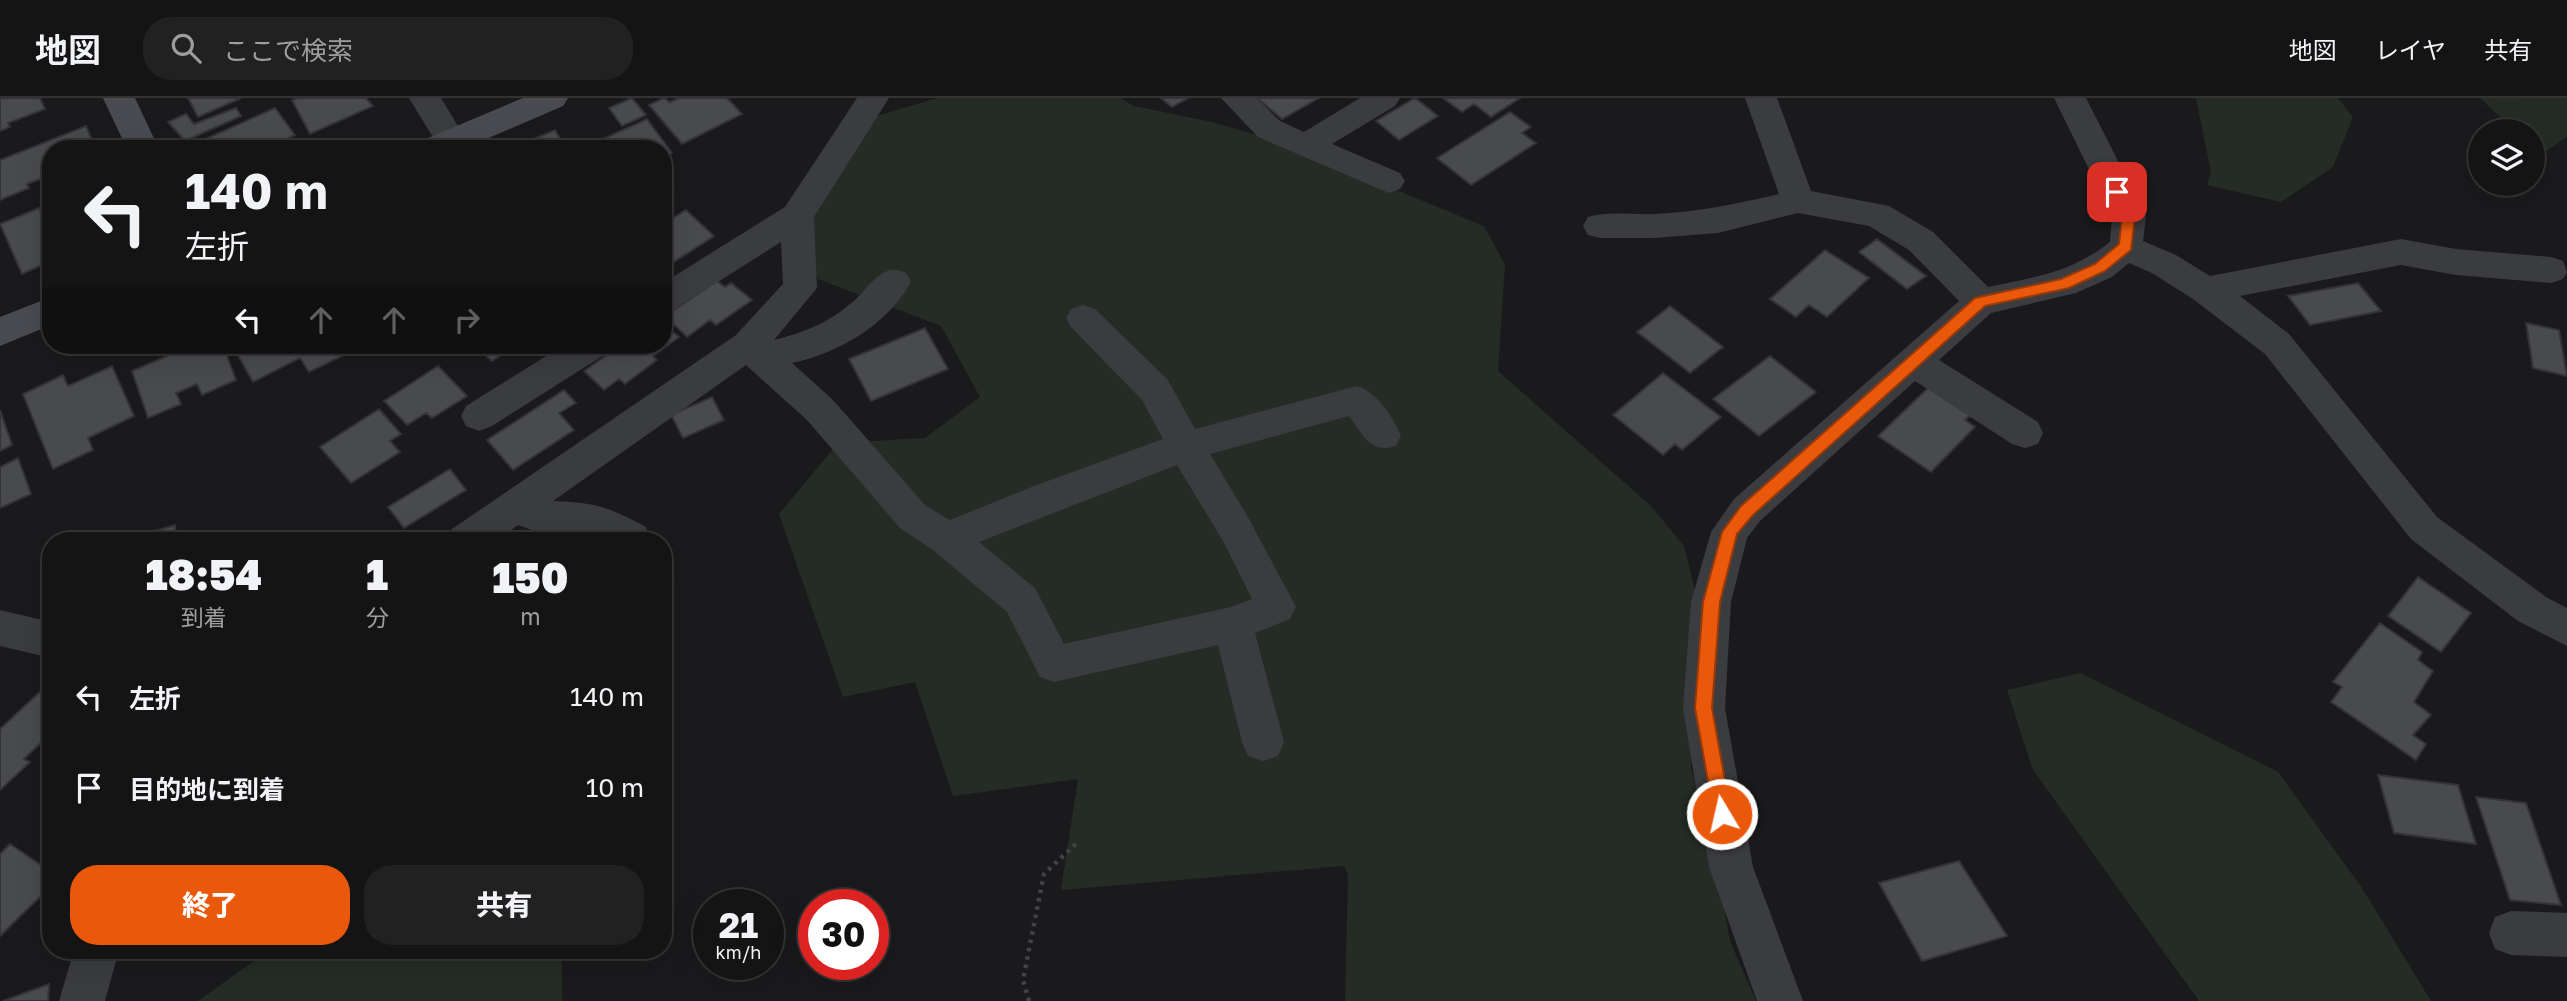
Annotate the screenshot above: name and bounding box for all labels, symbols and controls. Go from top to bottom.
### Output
search box [143,17,633,80]
icon: search [167,29,205,67]
text: 地図 [35,30,101,69]
text: ここで検索 [223,35,353,66]
text: 地図 [2289,35,2337,64]
text: レイヤ [2375,35,2446,64]
text: 共有 [2484,35,2532,64]
map controls [2468,119,2545,196]
button: layers [2468,119,2545,196]
text: 140 m [185,161,328,220]
pin [2087,162,2147,222]
icon: left [70,168,161,259]
icon: arrive [2098,173,2136,211]
text: 左折 [185,227,249,265]
icon: left [229,301,267,339]
icon: ahead [302,301,340,339]
icon: ahead [375,301,413,339]
icon: right [448,301,486,339]
text: 18:54 [145,549,262,599]
text: 1 [366,549,388,599]
text: 150 [492,552,569,602]
text: m [520,602,541,630]
text: 到着 [181,603,227,631]
text: 分 [366,603,389,631]
icon: left [70,678,108,716]
text: 140 m [570,681,644,712]
text: 左折 [129,683,181,714]
icon: arrive [70,769,108,807]
text: 10 m [586,772,644,803]
text: 目的地に到着 [129,774,285,805]
position arrow [1685,777,1759,851]
button: 終了 [70,865,350,945]
button: 共有 [364,865,644,945]
speed limit sign: 30 [798,889,889,980]
text: 21 [719,904,758,946]
text: km/h [716,941,761,963]

